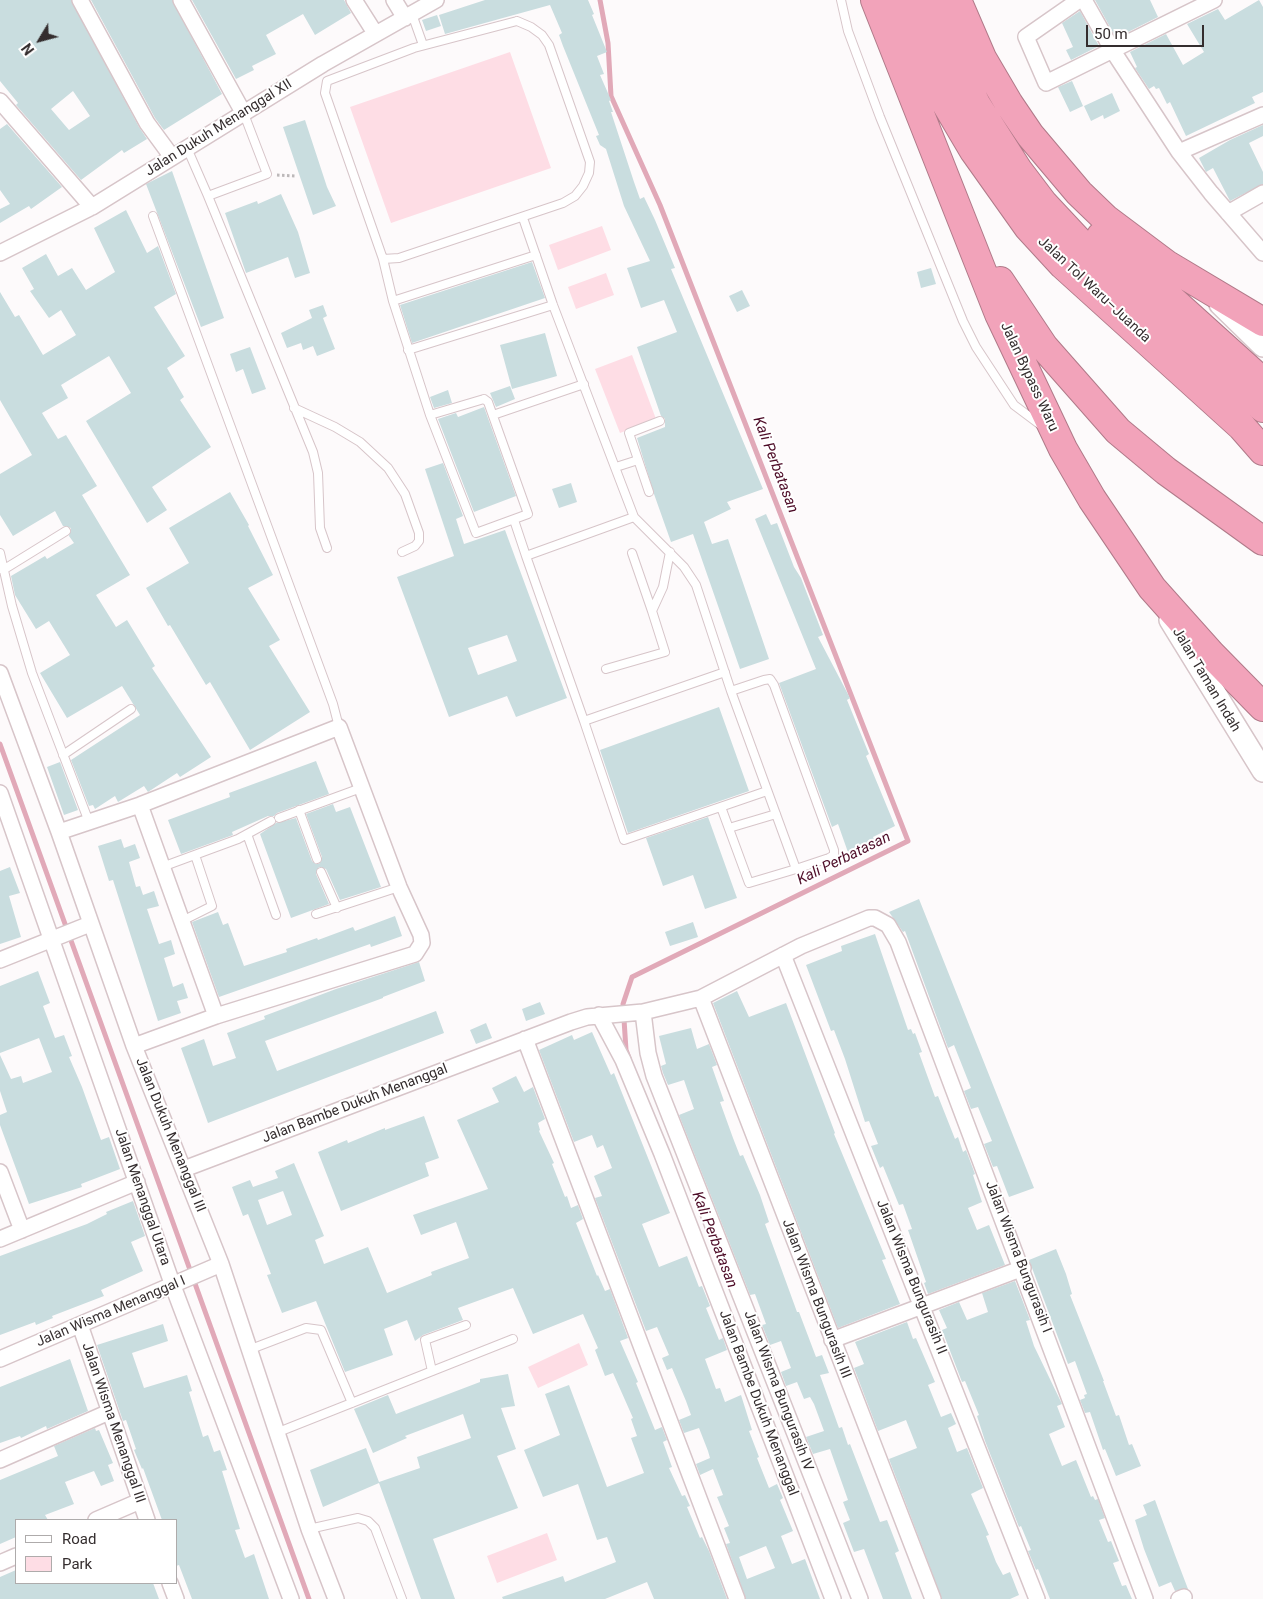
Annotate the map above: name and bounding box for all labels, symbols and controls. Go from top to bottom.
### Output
north arrow [15,15,65,65]
scale bar [1088,15,1206,47]
text: 50 m [1094,25,1128,43]
text: N [19,40,37,58]
street label: Jalan Dukuh Menanggal XII [143,76,295,180]
street label: Jalan Tol Waru–Juanda [1034,233,1154,347]
street label: Jalan Bypass Waru [996,320,1062,434]
water label: Kali Perbatasan [748,414,802,516]
street label: Jalan Taman Indah [1168,625,1244,735]
water label: Kali Perbatasan [794,829,894,889]
street label: Jalan Dukuh Menanggal III [131,1055,209,1215]
street label: Jalan Bambe Dukuh Menanggal [260,1061,450,1147]
street label: Jalan Menanggal Utara [111,1126,173,1268]
street label: Jalan Wisma Bungurasih I [981,1179,1055,1335]
water label: Kali Perbatasan [687,1189,741,1291]
street label: Jalan Wisma Bungurasih II [872,1197,950,1357]
street label: Jalan Wisma Bungurasih III [778,1217,854,1381]
street label: Jalan Wisma Menanggal I [34,1273,188,1351]
street label: Jalan Bambe Dukuh Menanggal [715,1308,801,1498]
street label: Jalan Wisma Bungurasih IV [740,1308,816,1474]
street label: Jalan Wisma Menanggal III [78,1341,148,1505]
legend [15,1519,178,1584]
text: Road [62,1530,96,1548]
text: Park [62,1555,92,1573]

